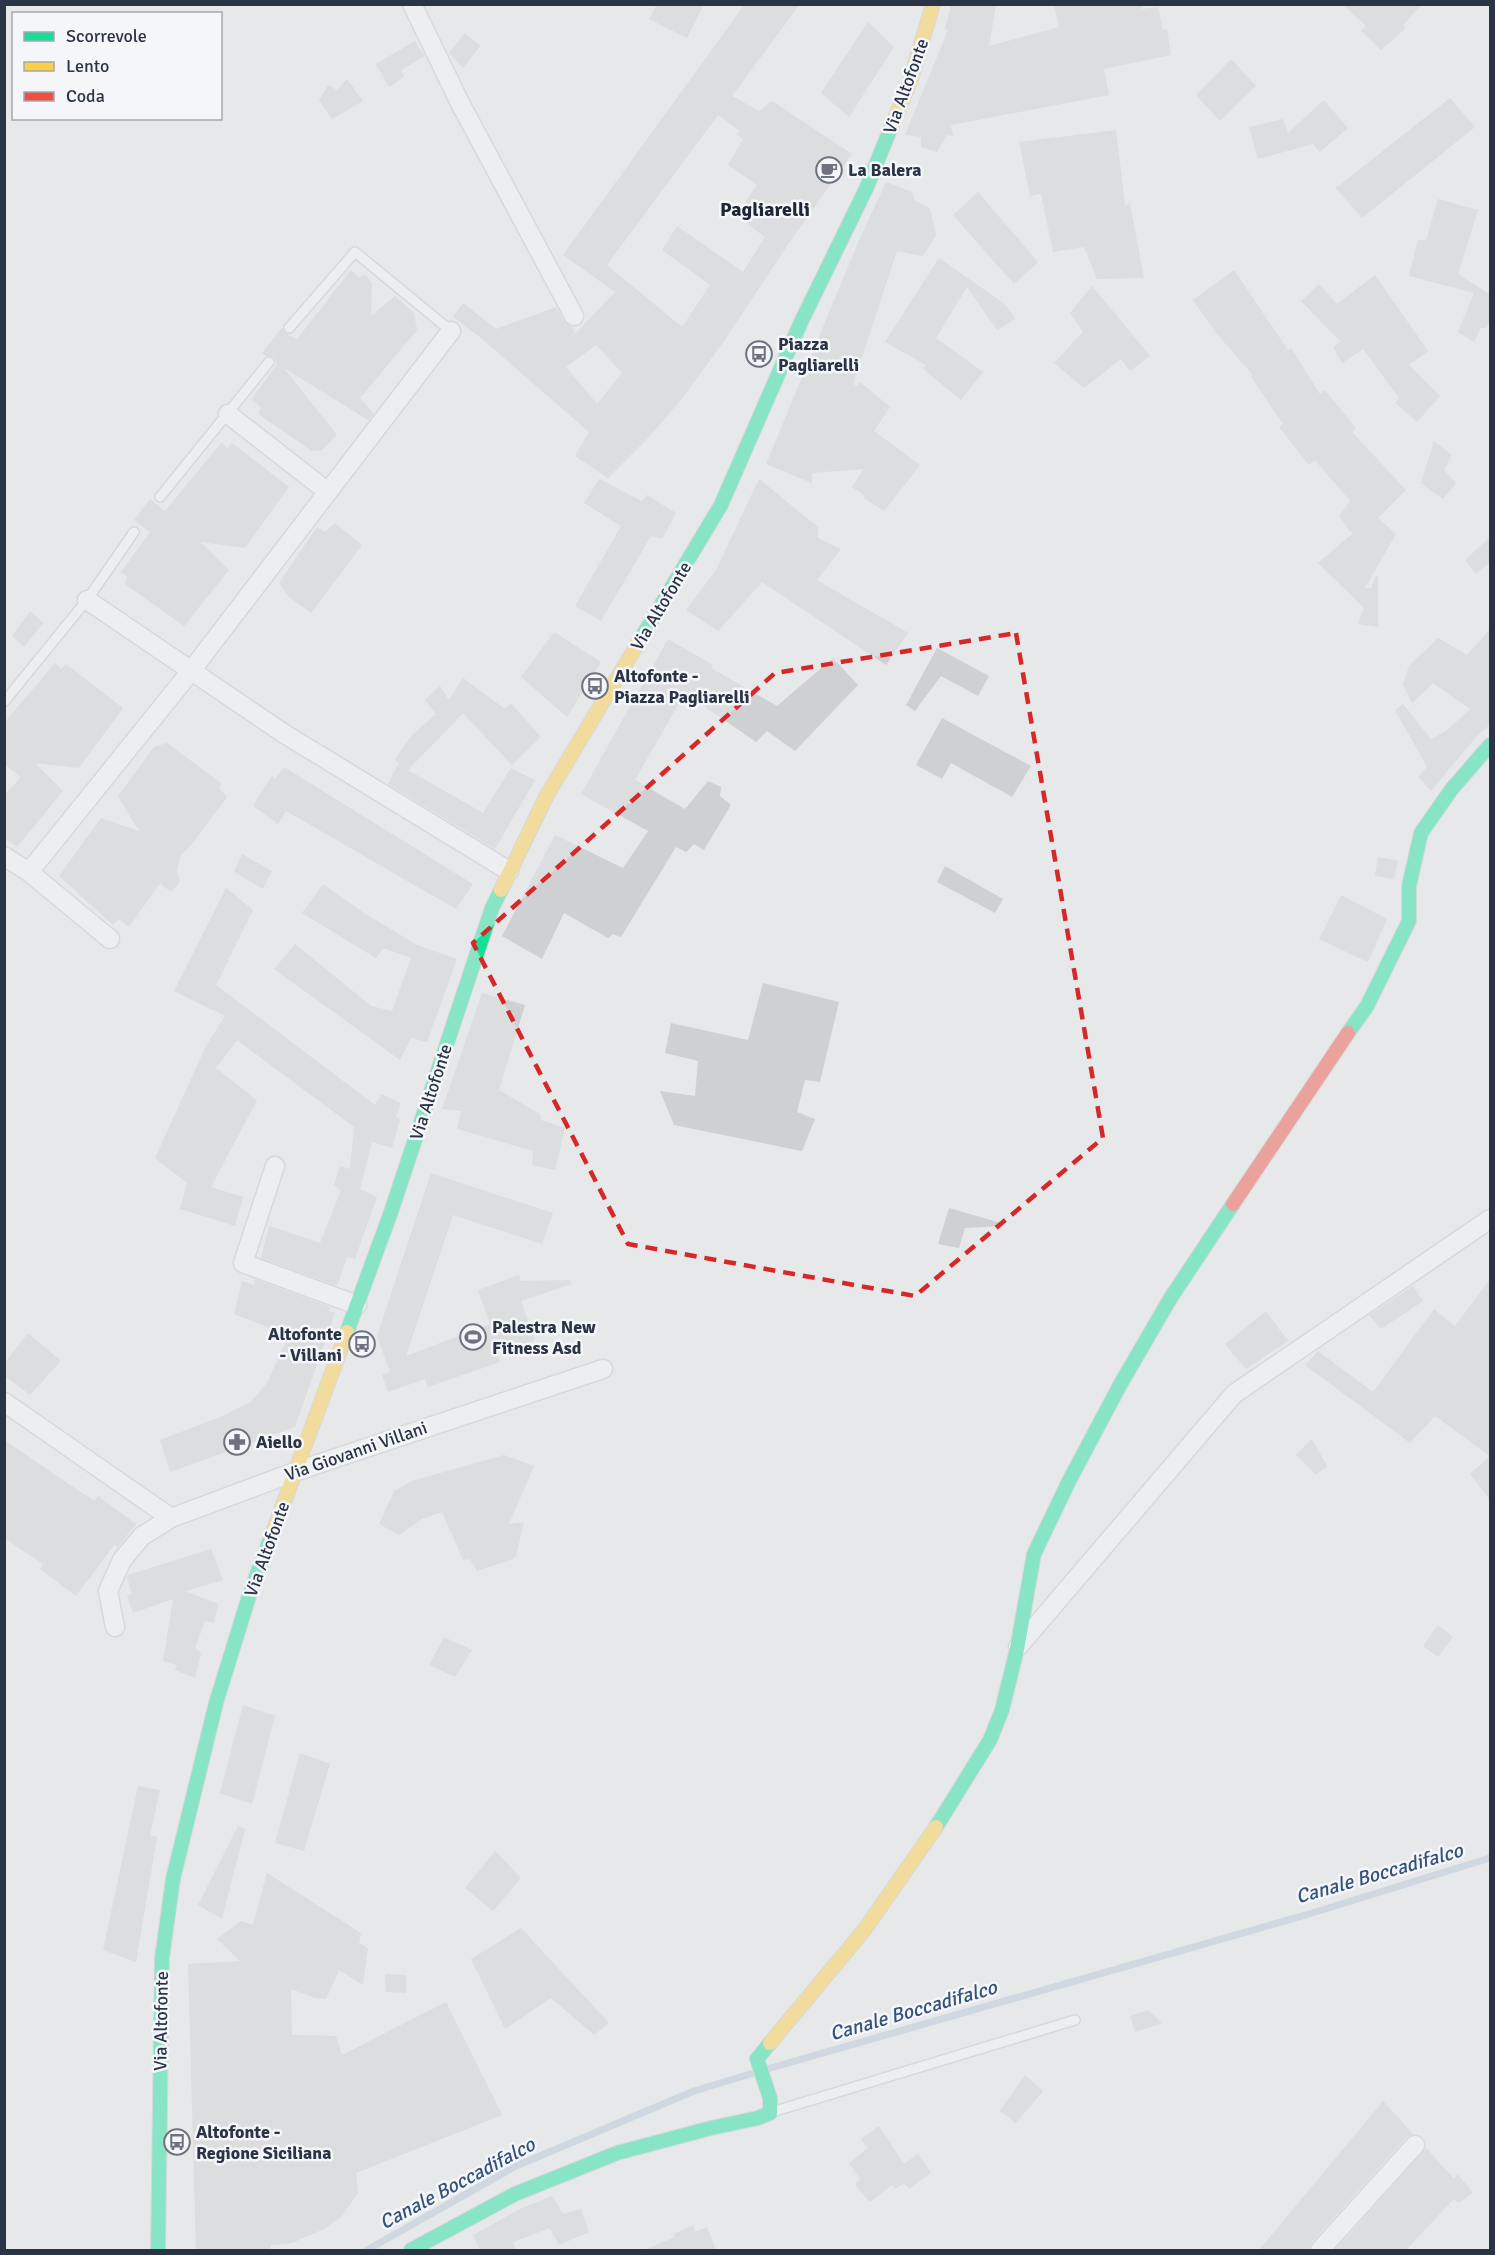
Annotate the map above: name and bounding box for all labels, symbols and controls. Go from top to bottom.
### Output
legend [12,12,222,120]
text: Scorrevole [66,25,147,47]
street label: Via Altofonte [879,35,933,137]
text: Lento [66,55,109,77]
text: Coda [66,85,105,107]
cafe icon: La Balera [814,155,844,185]
place label: La Balera [848,159,922,181]
district label: Pagliarelli [720,197,810,222]
place label: Piazza Pagliarelli [778,333,859,376]
bus stop icon: Piazza Pagliarelli [744,339,774,369]
street label: Via Altofonte [626,558,696,654]
place label: Altofonte - Piazza Pagliarelli [614,665,750,708]
bus stop icon: Altofonte - Piazza Pagliarelli [580,671,610,701]
street label: Via Altofonte [405,1041,457,1143]
place label: Palestra New Fitness Asd [492,1316,596,1359]
sports icon: Palestra New Fitness Asd [458,1322,488,1352]
place label: Altofonte - Villani [268,1323,342,1366]
bus stop icon: Altofonte - Villani [347,1329,377,1359]
street label: Via Giovanni Villani [282,1416,430,1486]
pharmacy icon: Aiello [222,1427,252,1457]
place label: Aiello [256,1431,302,1453]
street label: Via Altofonte [240,1498,294,1600]
water label: Canale Boccadifalco [1293,1837,1467,1909]
street label: Via Altofonte [149,1971,173,2071]
water label: Canale Boccadifalco [827,1974,1001,2046]
place label: Altofonte - Regione Siciliana [196,2121,331,2164]
bus stop icon: Altofonte - Regione Siciliana [162,2127,192,2157]
water label: Canale Boccadifalco [375,2131,541,2235]

